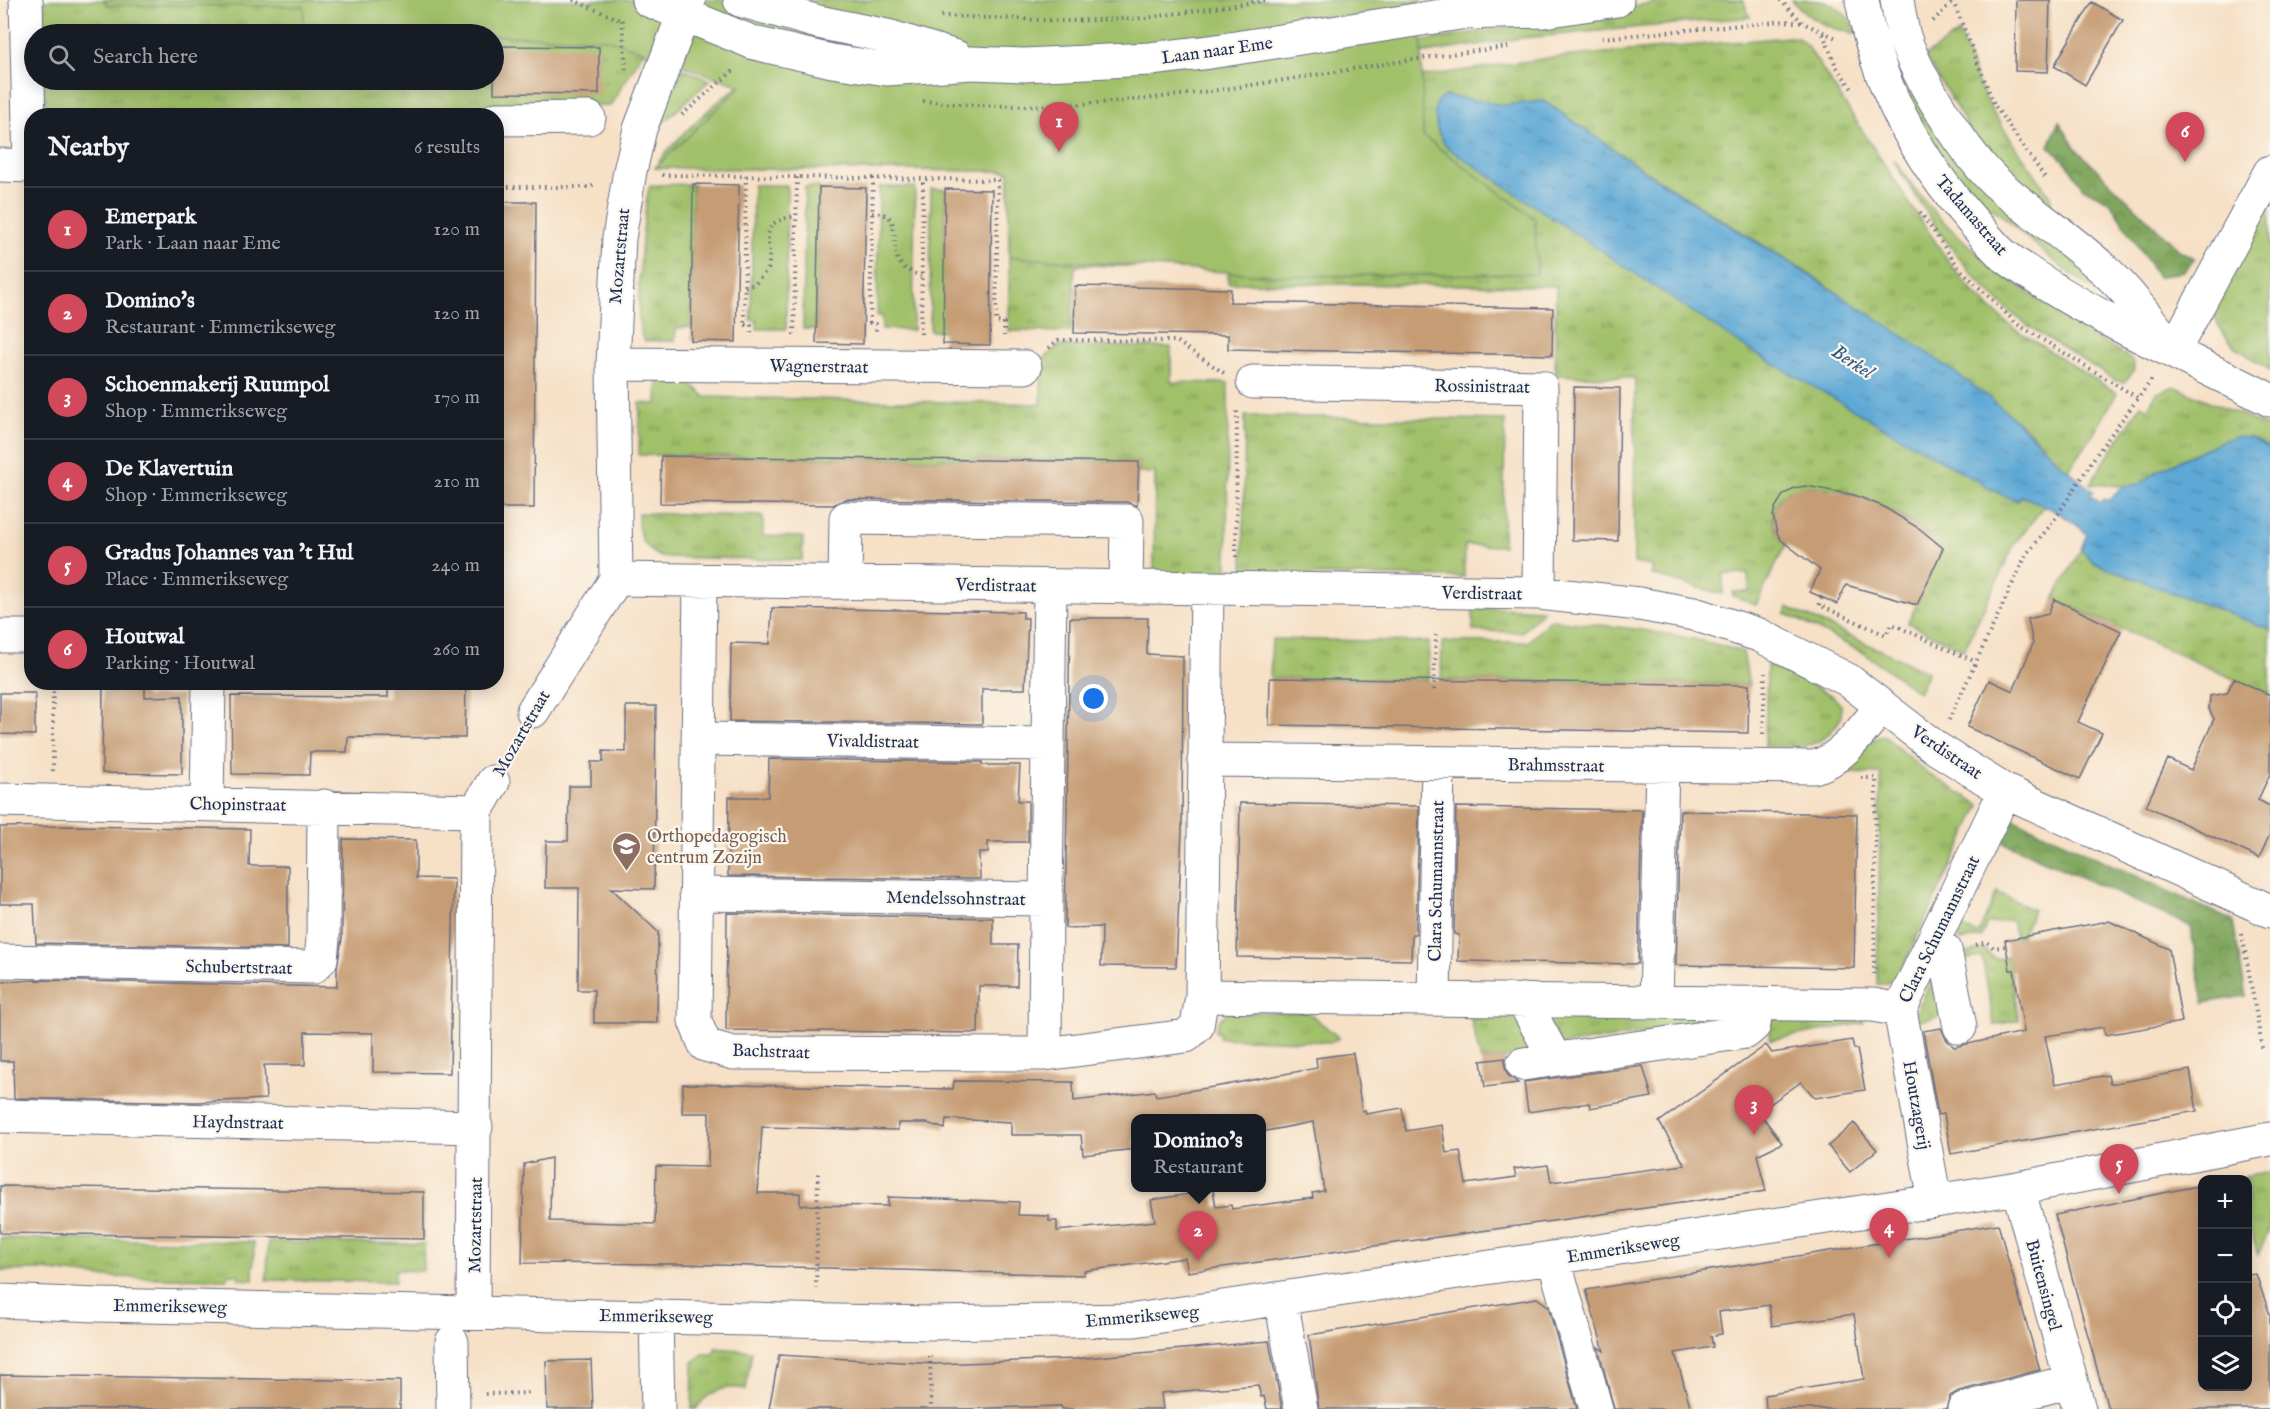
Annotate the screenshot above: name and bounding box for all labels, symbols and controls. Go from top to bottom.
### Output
search box [24,24,504,90]
street label: Laan naar Eme [1160,32,1274,71]
icon: search [45,41,78,74]
text: Search here [93,43,198,71]
pin: 1 [1040,102,1078,152]
pin: 6 [2166,112,2204,162]
text: Nearby [48,131,129,164]
text: 6 results [414,135,480,160]
street label: Tadamastraat [1930,171,2012,261]
text: Emerpark [105,203,197,231]
street label: Mozartstraat [605,207,636,305]
text: 1 [64,217,71,242]
text: 120 m [434,217,480,242]
text: Park · Laan naar Eme [105,231,281,256]
text: Domino's [105,287,195,315]
text: 2 [63,301,72,326]
text: 120 m [434,301,480,326]
text: Restaurant · Emmerikseweg [105,315,335,340]
water label: Berkel [1826,339,1880,386]
street label: Wagnerstraat [769,355,869,380]
text: Schoenmakerij Ruumpol [105,371,329,399]
street label: Rossinistraat [1434,375,1530,400]
text: 3 [64,385,71,410]
text: 170 m [434,385,480,410]
text: Shop · Emmerikseweg [105,399,287,424]
text: De Klavertuin [105,455,233,483]
text: 4 [63,469,72,494]
text: 210 m [434,469,480,494]
text: Shop · Emmerikseweg [105,483,287,508]
text: Gradus Johannes van 't Hul [105,539,353,567]
text: 5 [64,553,71,578]
text: 240 m [431,553,480,578]
text: Place · Emmerikseweg [105,567,288,592]
street label: Verdistraat [954,574,1037,599]
street label: Verdistraat [1440,582,1523,607]
text: Houtwal [105,623,184,651]
text: 6 [63,637,72,662]
text: 260 m [433,637,480,662]
text: Parking · Houtwal [105,651,255,676]
your location [1079,684,1108,713]
street label: Mozartstraat [488,686,556,781]
street label: Verdistraat [1905,721,1986,785]
street label: Vivaldistraat [826,730,919,755]
street label: Brahmsstraat [1507,754,1605,779]
street label: Chopinstraat [189,793,287,818]
street label: Clara Schumannstraat [1425,800,1450,962]
place label: Orthopedagogisch centrum Zozijn [647,826,787,870]
school or university icon: Orthopedagogisch centrum Zozijn [610,830,642,872]
street label: Clara Schumannstraat [1895,852,1986,1007]
street label: Mendelssohnstraat [886,887,1026,912]
street label: Schubertstraat [185,956,293,981]
street label: Bachstraat [732,1040,810,1065]
street label: Houtzagerij [1896,1059,1935,1152]
pin: 3 [1734,1086,1774,1135]
street label: Haydnstraat [192,1111,284,1136]
popup [1131,1114,1266,1192]
text: Domino's [1153,1127,1243,1155]
pin: 5 [2100,1144,2138,1194]
text: Restaurant [1153,1155,1244,1180]
map controls [2198,1175,2252,1391]
button: + [2198,1175,2252,1229]
street label: Mozartstraat [464,1177,489,1273]
pin: 4 [1870,1208,1908,1258]
pin: 2 [1178,1212,1218,1261]
street label: Emmerikseweg [1565,1229,1682,1270]
button: − [2198,1229,2252,1283]
street label: Buitensingel [2019,1237,2066,1334]
button: locate [2198,1283,2252,1337]
street label: Emmerikseweg [113,1295,227,1320]
street label: Emmerikseweg [1084,1301,1200,1334]
street label: Emmerikseweg [599,1305,713,1330]
button: layers [2198,1337,2252,1391]

